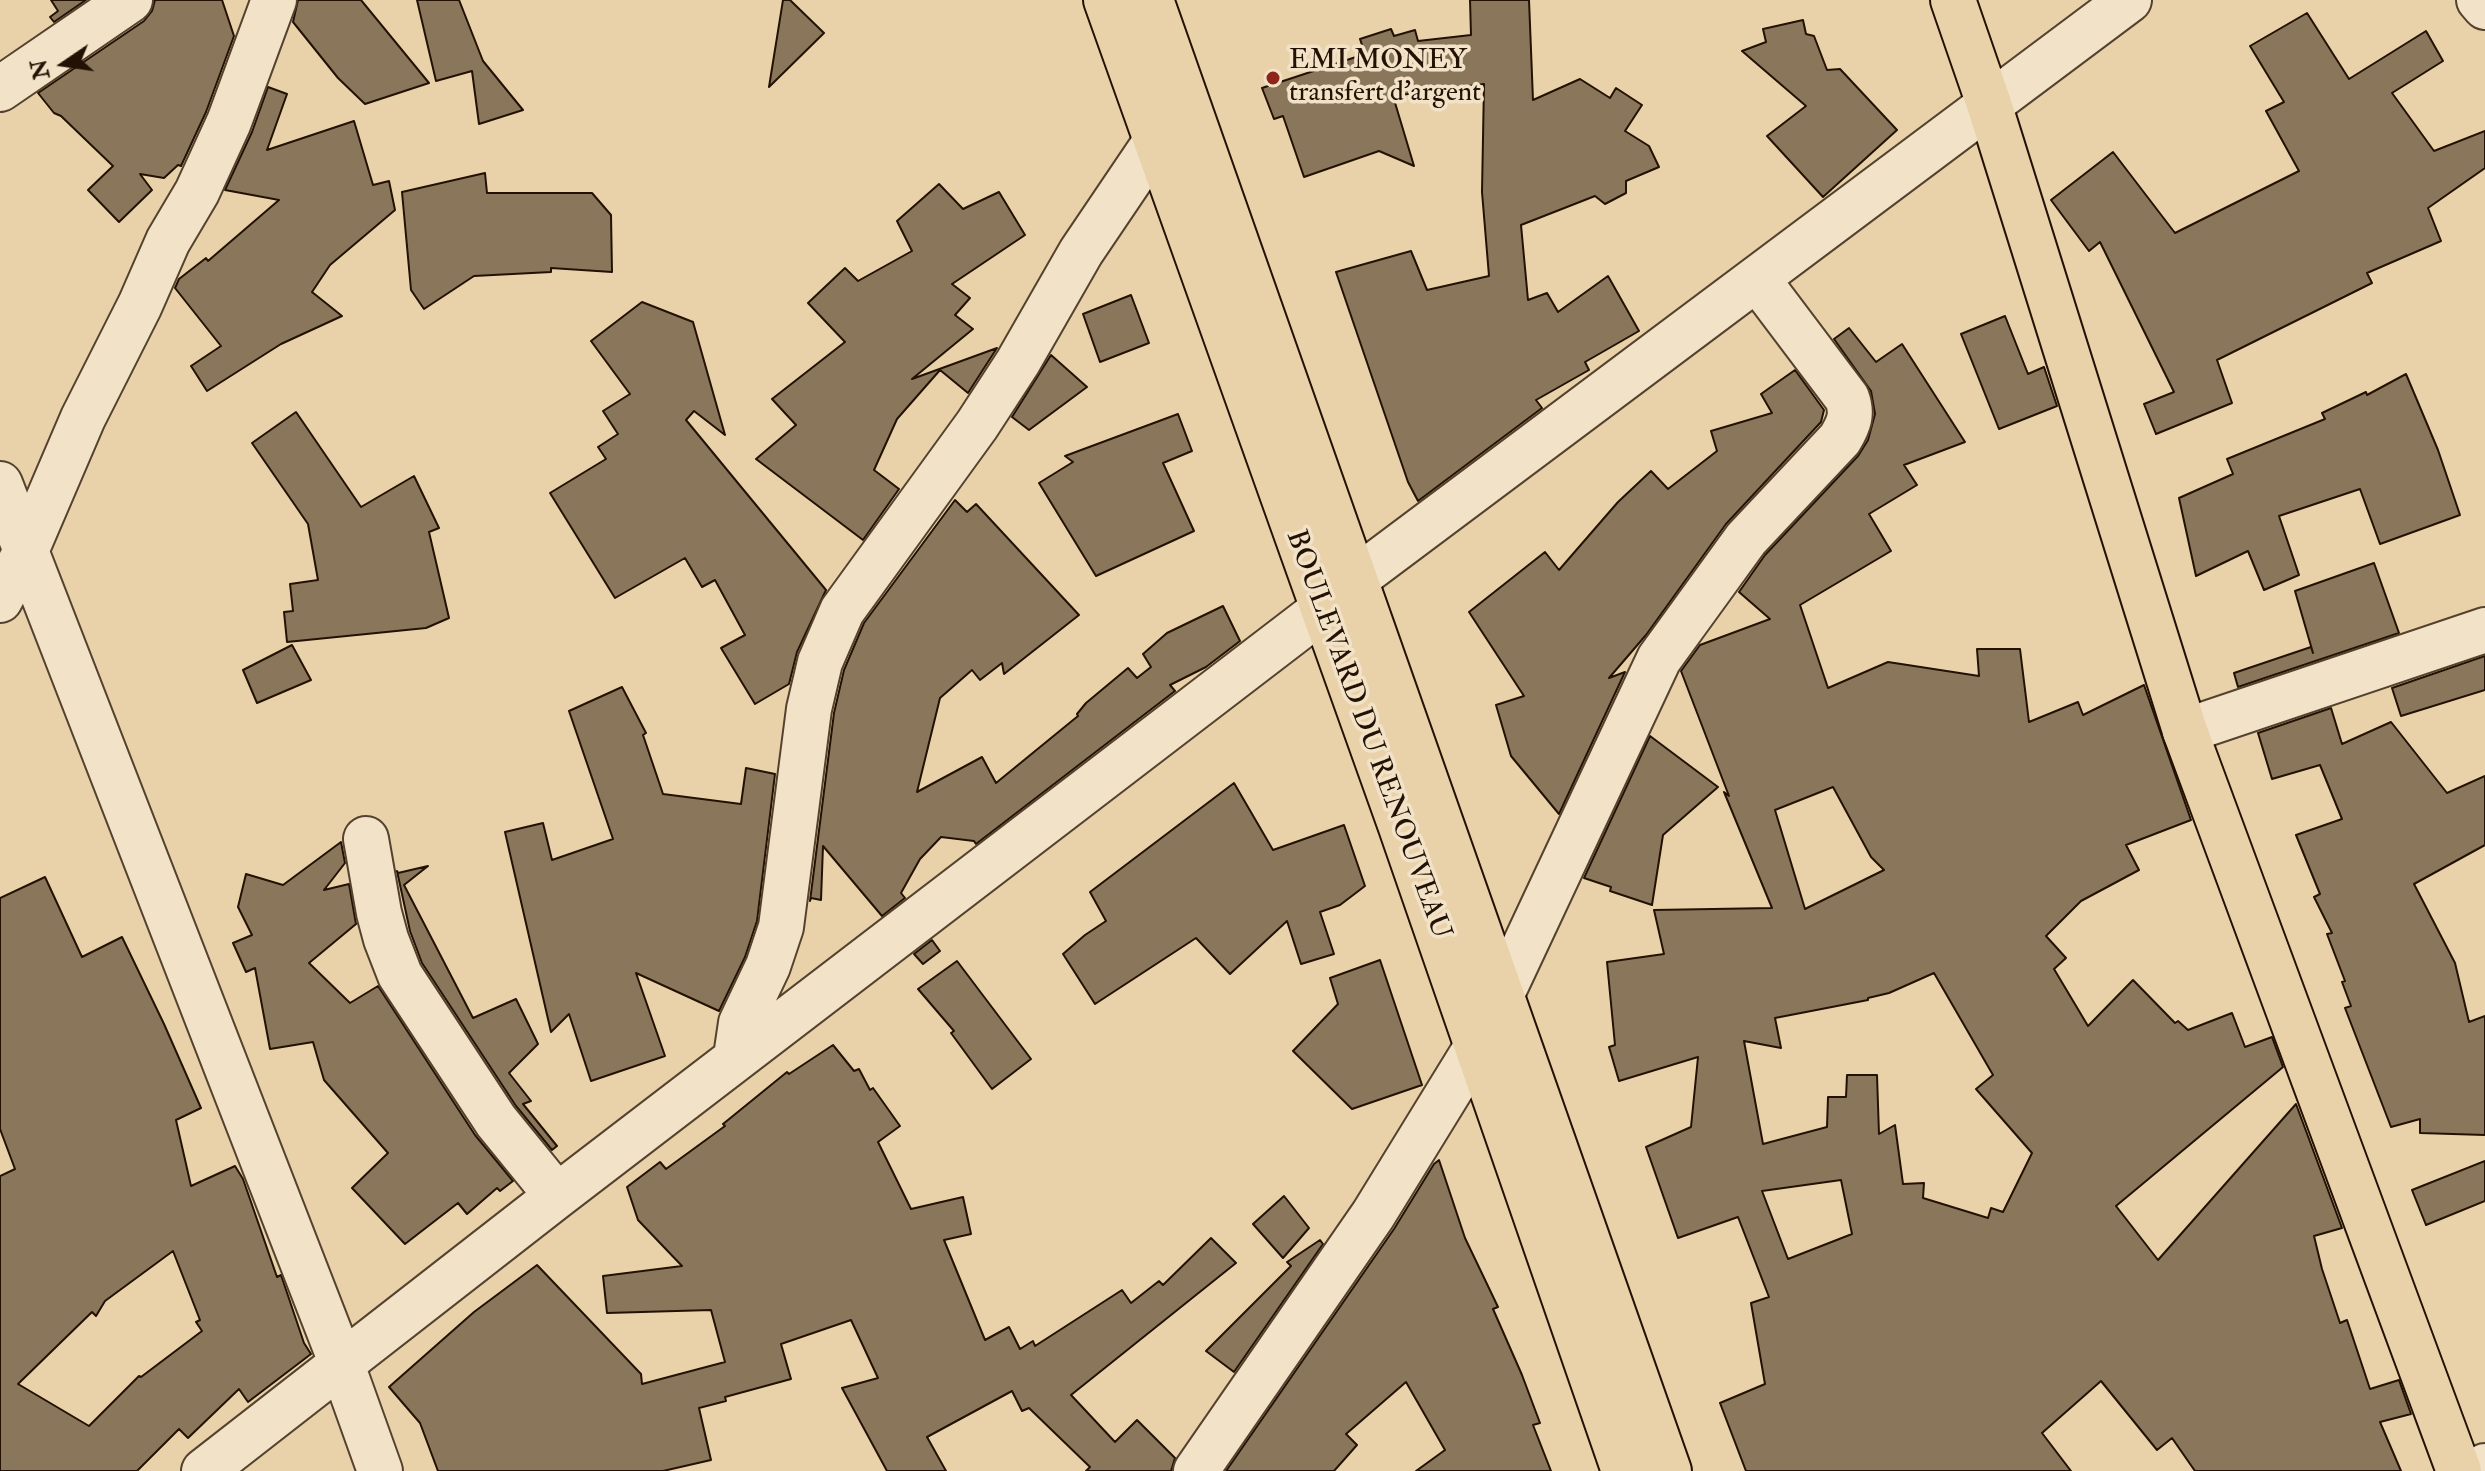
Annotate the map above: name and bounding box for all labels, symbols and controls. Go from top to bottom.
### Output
north arrow [24,24,104,104]
place label: EMI MONEY transfert d'argent [1289,45,1481,111]
text: N [25,57,56,82]
marker: EMI MONEY transfert d'argent [1264,69,1282,87]
street label: BOULEVARD DU RENOUVEAU [1277,526,1457,944]

